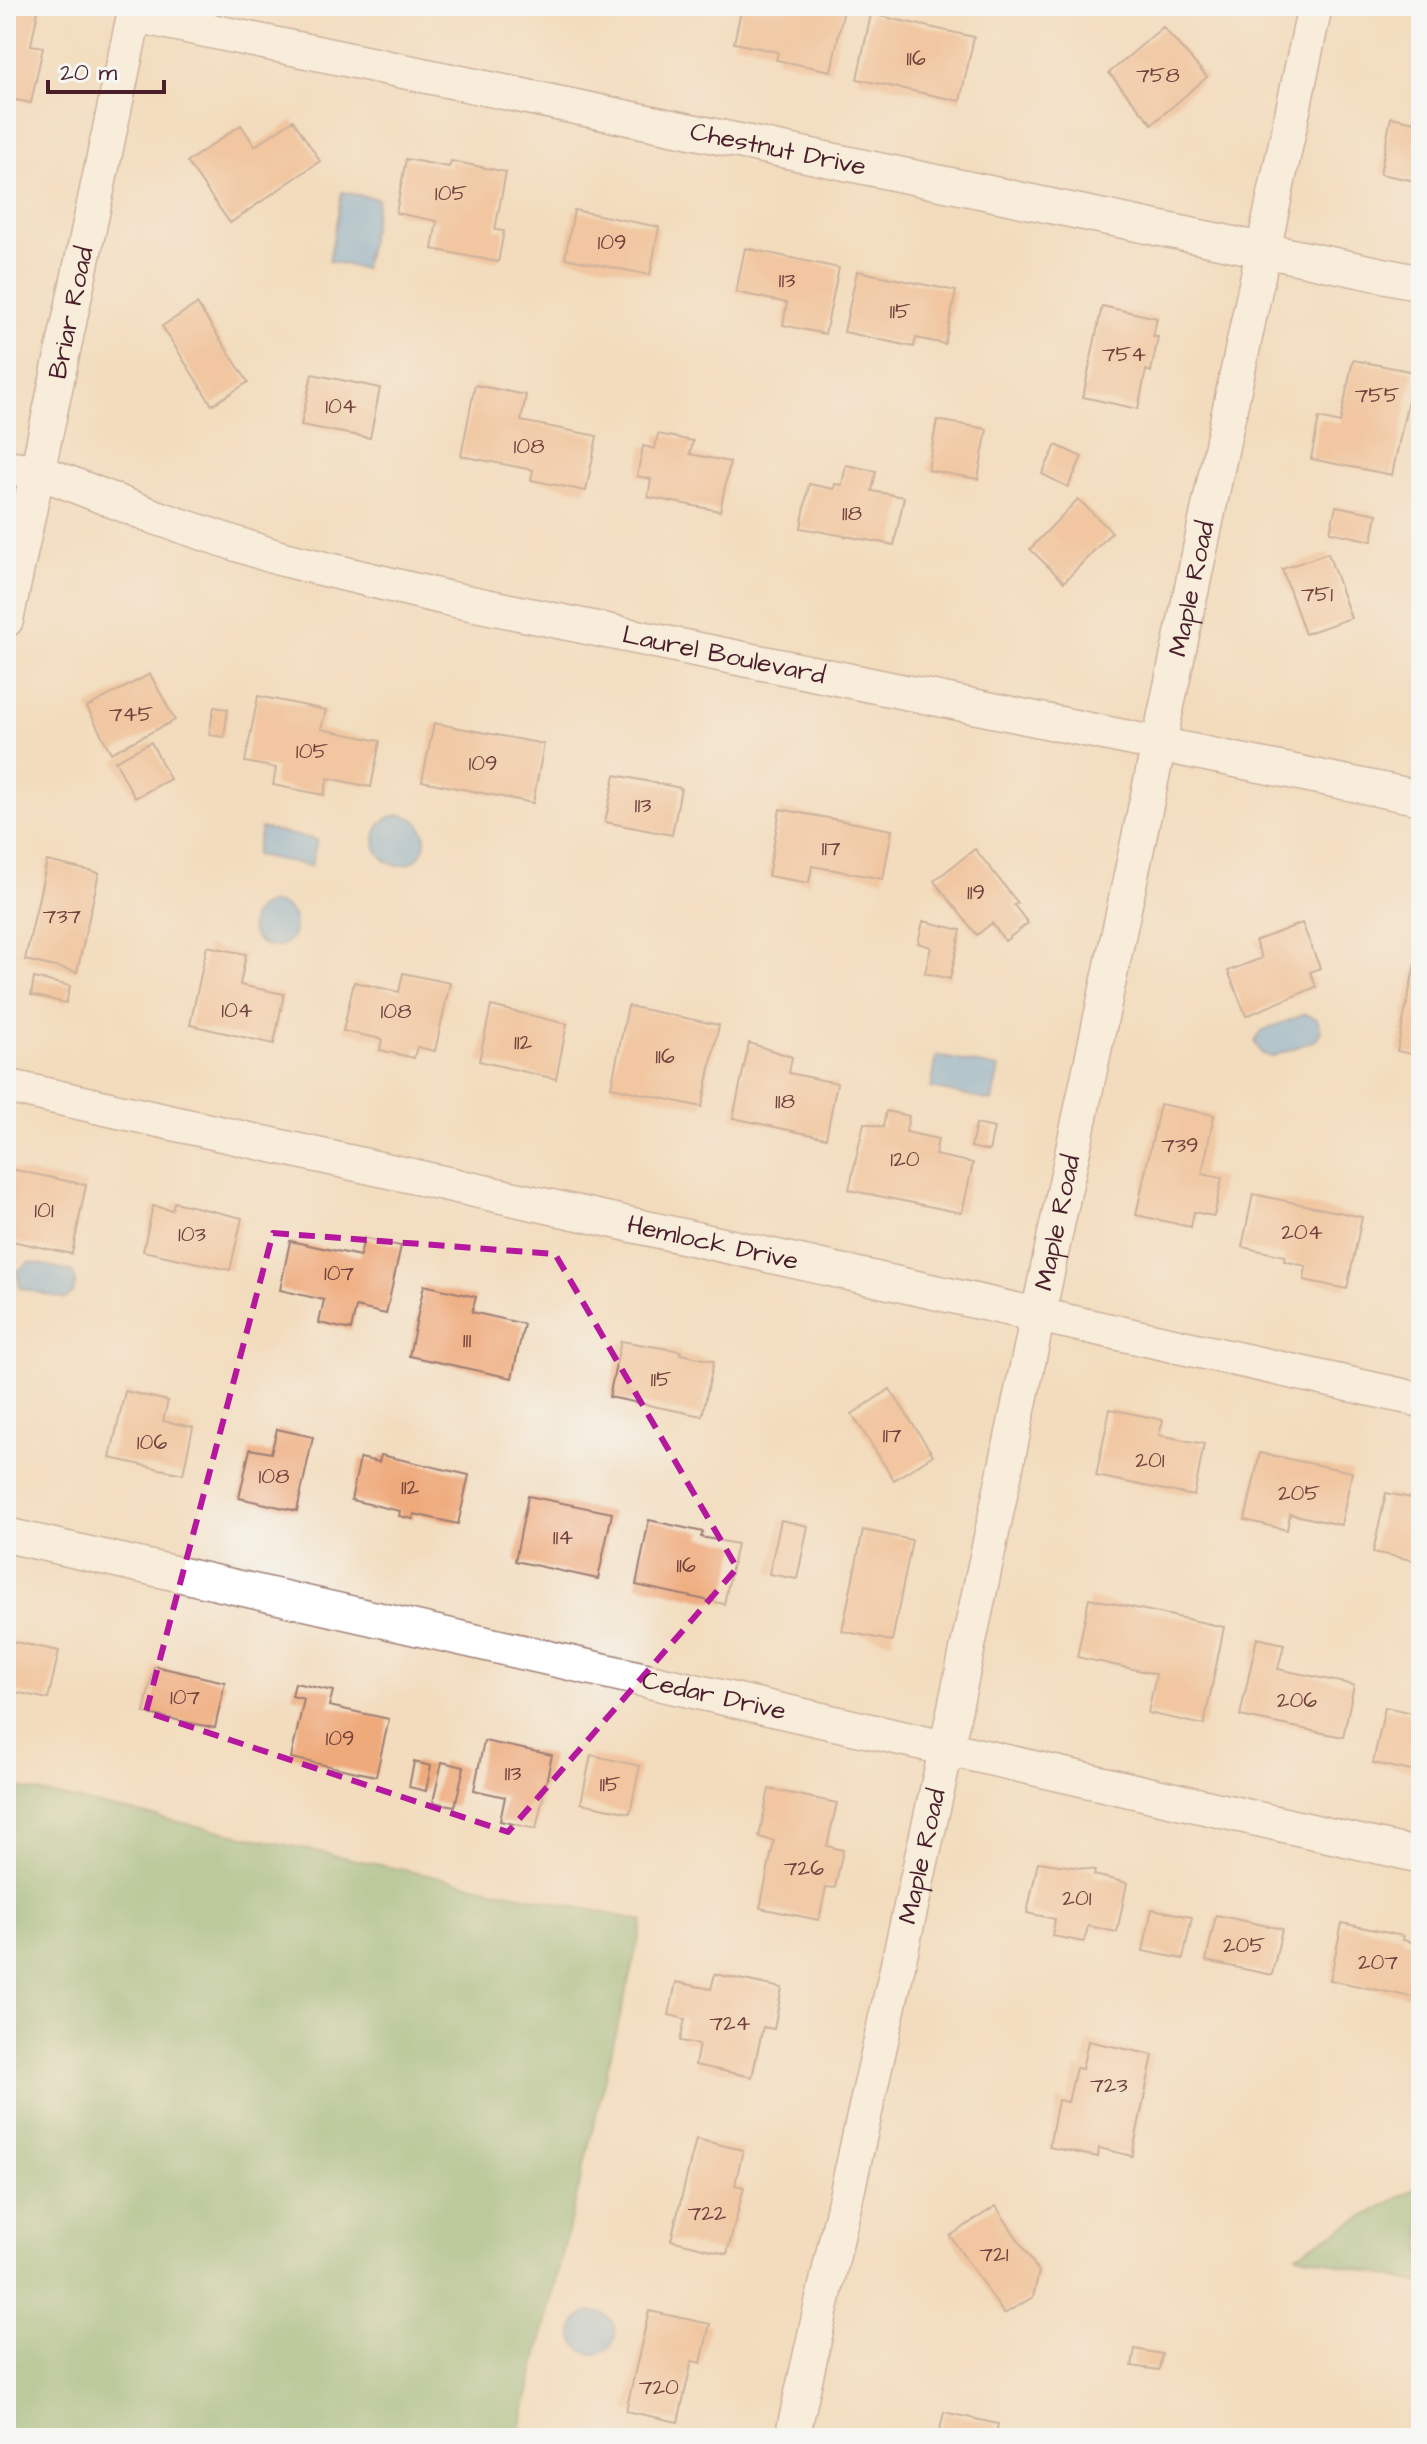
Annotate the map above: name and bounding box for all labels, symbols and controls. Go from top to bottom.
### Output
house number: 116 [906,43,926,74]
scale bar [48,44,164,94]
text: 20 m [60,56,117,90]
house number: 758 [1136,60,1180,91]
street label: Chestnut Drive [687,113,869,185]
house number: 105 [435,178,468,209]
house number: 109 [597,227,627,258]
street label: Briar Road [39,243,103,382]
house number: 113 [779,265,795,296]
house number: 115 [889,296,911,327]
house number: 754 [1102,339,1146,370]
house number: 755 [1355,380,1400,411]
house number: 104 [325,391,357,422]
house number: 108 [514,431,544,462]
house number: 118 [842,498,862,529]
street label: Maple Road [1160,518,1224,660]
house number: 751 [1301,579,1333,610]
street label: Laurel Boulevard [619,617,829,693]
house number: 745 [109,699,153,730]
house number: 105 [296,736,329,767]
house number: 109 [468,748,498,779]
house number: 113 [635,790,651,821]
house number: 117 [821,833,841,864]
house number: 119 [967,877,985,908]
house number: 737 [43,901,82,932]
house number: 104 [221,995,253,1026]
house number: 108 [381,996,411,1027]
house number: 112 [514,1027,533,1058]
house number: 116 [655,1041,675,1072]
house number: 118 [775,1086,795,1117]
house number: 739 [1161,1130,1199,1161]
house number: 120 [890,1144,920,1175]
street label: Maple Road [1026,1152,1089,1294]
house number: 101 [34,1195,54,1226]
street label: Hemlock Drive [624,1206,802,1279]
house number: 204 [1281,1217,1323,1248]
house number: 103 [178,1219,206,1250]
house number: 107 [324,1258,355,1289]
house number: 111 [463,1325,471,1356]
house number: 115 [650,1364,672,1395]
house number: 117 [882,1420,902,1451]
house number: 106 [137,1427,167,1458]
house number: 201 [1135,1445,1165,1476]
house number: 108 [259,1461,289,1492]
house number: 112 [401,1472,420,1503]
house number: 205 [1278,1478,1320,1509]
house number: 114 [553,1522,573,1553]
house number: 116 [676,1550,696,1581]
street label: Cedar Drive [639,1662,789,1729]
house number: 107 [170,1682,201,1713]
house number: 206 [1277,1685,1317,1716]
house number: 109 [325,1723,355,1754]
house number: 113 [505,1758,521,1789]
house number: 115 [599,1769,621,1800]
street label: Maple Road [890,1785,955,1927]
house number: 726 [784,1853,824,1884]
house number: 201 [1062,1883,1092,1914]
house number: 205 [1223,1930,1265,1961]
house number: 207 [1358,1947,1398,1978]
house number: 724 [709,2008,751,2039]
house number: 723 [1090,2070,1128,2101]
house number: 722 [688,2198,727,2229]
house number: 721 [980,2239,1009,2270]
house number: 720 [639,2372,679,2403]

